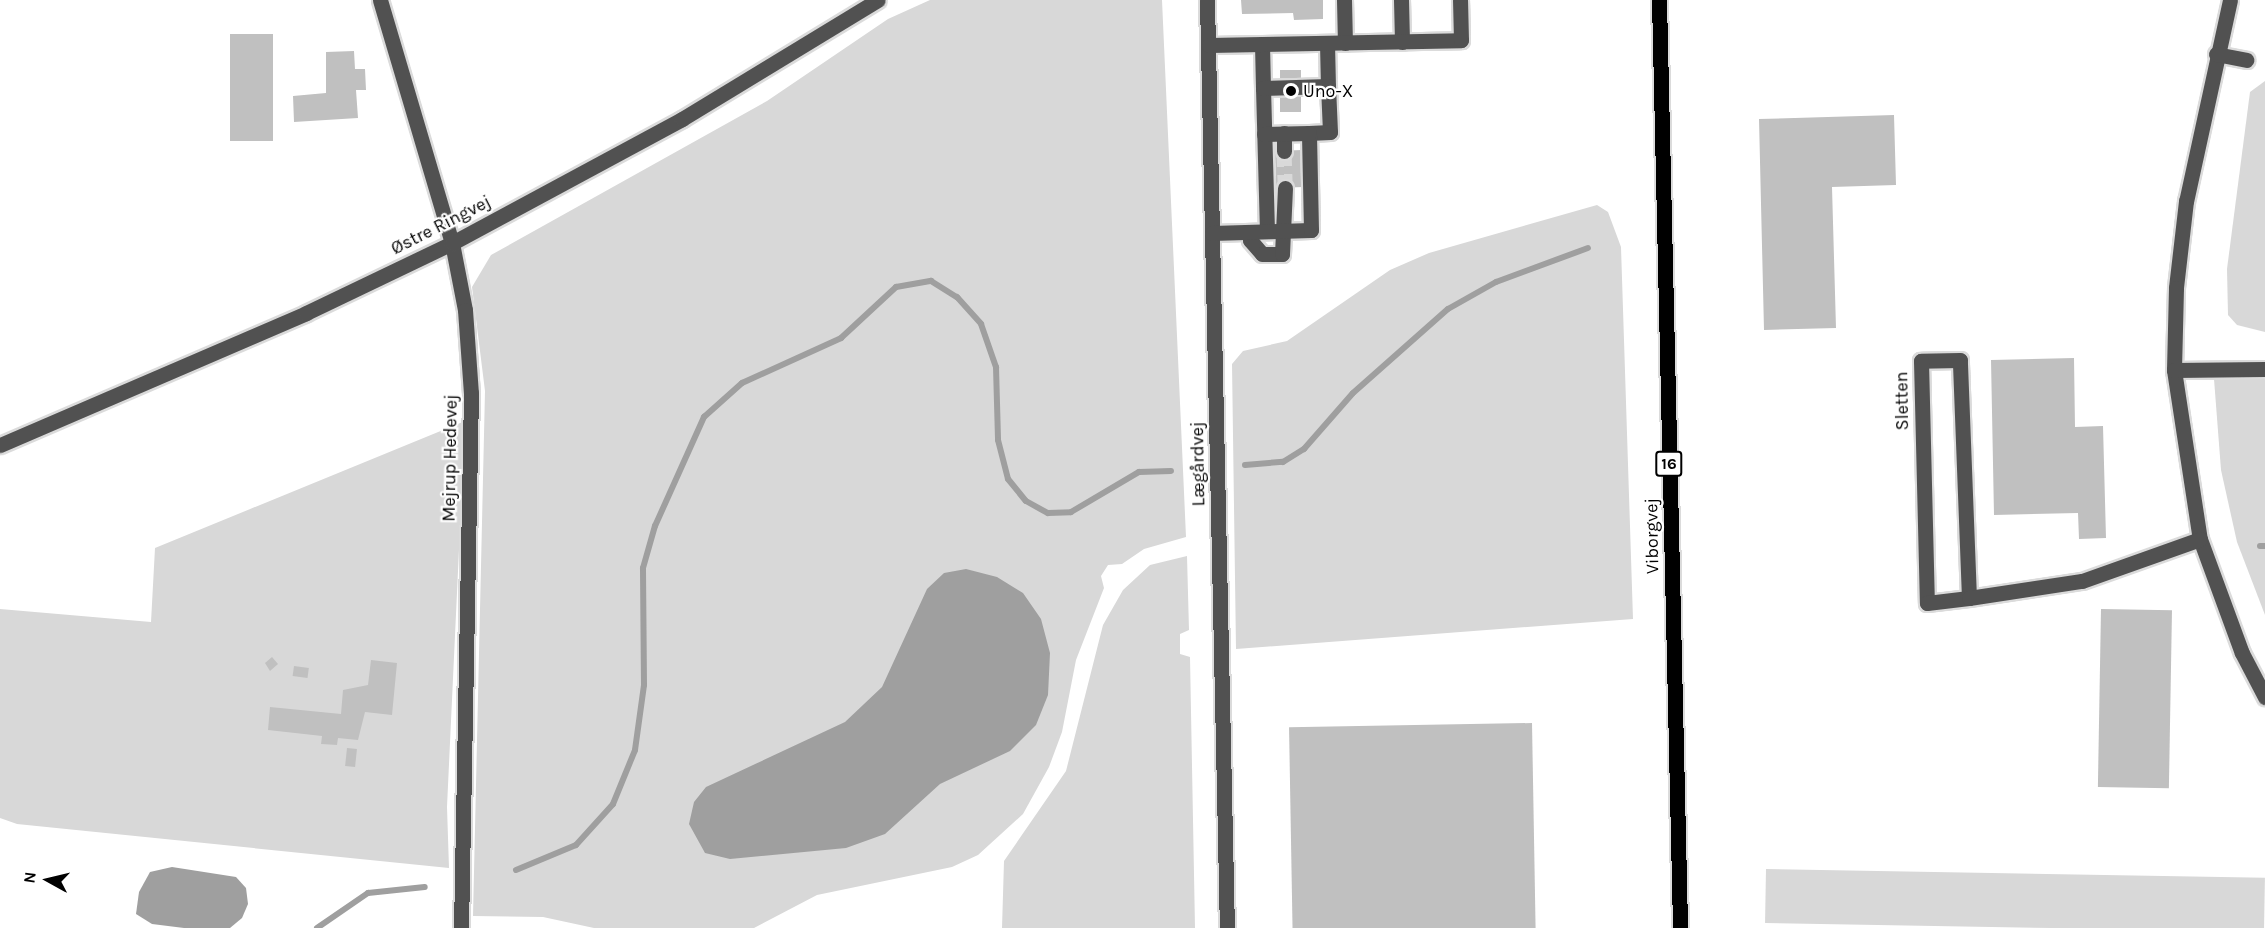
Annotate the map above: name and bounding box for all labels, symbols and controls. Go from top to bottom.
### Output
place label: Uno-X [1303,80,1353,102]
marker: Uno-X [1284,84,1298,98]
street label: Østre Ringvej [387,191,495,259]
street label: Sletten [1891,371,1913,431]
street label: Mejrup Hedevej [438,394,462,522]
street label: Lægårdvej [1186,421,1210,507]
road number: 16 [1654,451,1684,477]
street label: Viborgvej [1641,498,1663,574]
north arrow [18,850,78,910]
text: N [19,870,40,884]

